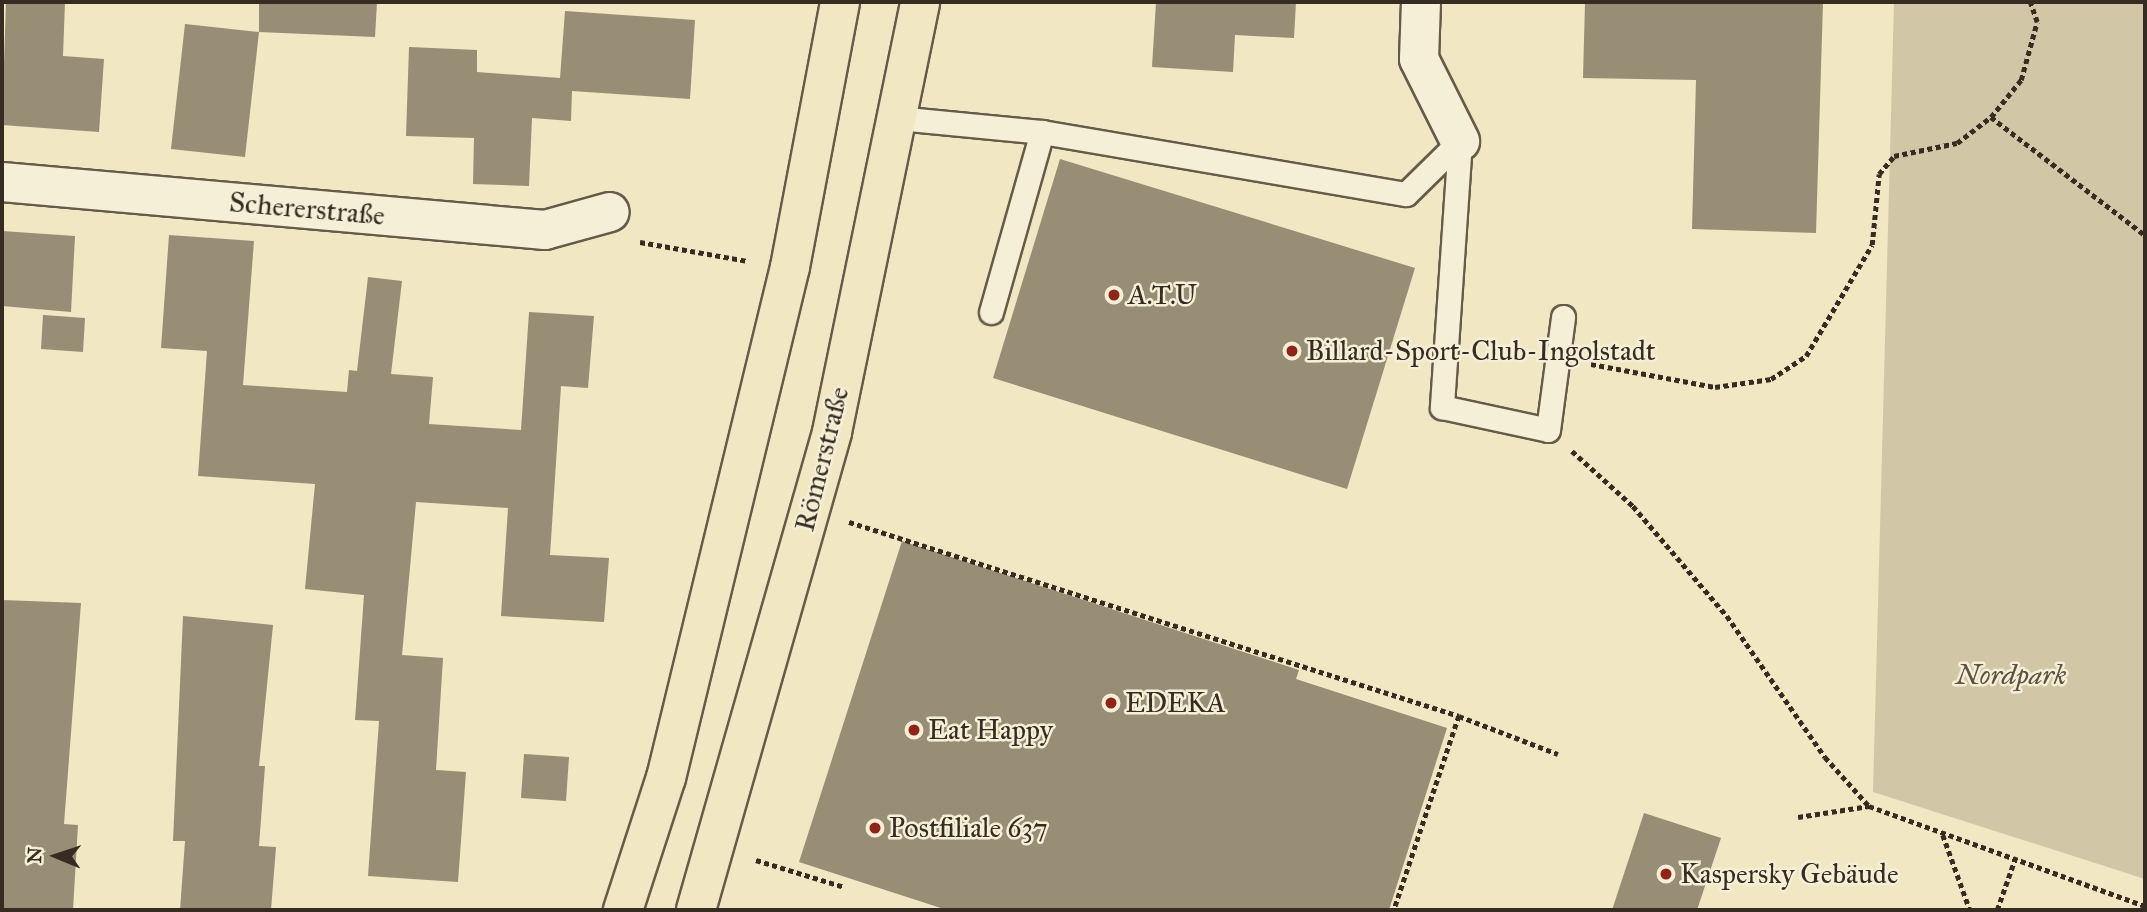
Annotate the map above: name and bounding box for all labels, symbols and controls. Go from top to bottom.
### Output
street label: Schererstraße [228,185,386,233]
place label: A.T.U [1128,278,1197,312]
marker: A.T.U [1106,287,1122,303]
place label: Billard-Sport-Club-Ingolstadt [1306,334,1656,368]
marker: Billard-Sport-Club-Ingolstadt [1284,343,1300,359]
street label: Römerstraße [788,383,856,535]
park label: Nordpark [1956,658,2066,692]
place label: EDEKA [1125,686,1226,720]
marker: EDEKA [1103,695,1119,711]
place label: Eat Happy [928,713,1053,747]
marker: Eat Happy [906,722,922,738]
place label: Postfiliale 637 [889,811,1048,845]
marker: Postfiliale 637 [867,820,883,836]
north arrow [21,821,91,891]
text: N [23,847,46,864]
place label: Kaspersky Gebäude [1680,857,1899,891]
marker: Kaspersky Gebäude [1658,866,1674,882]

